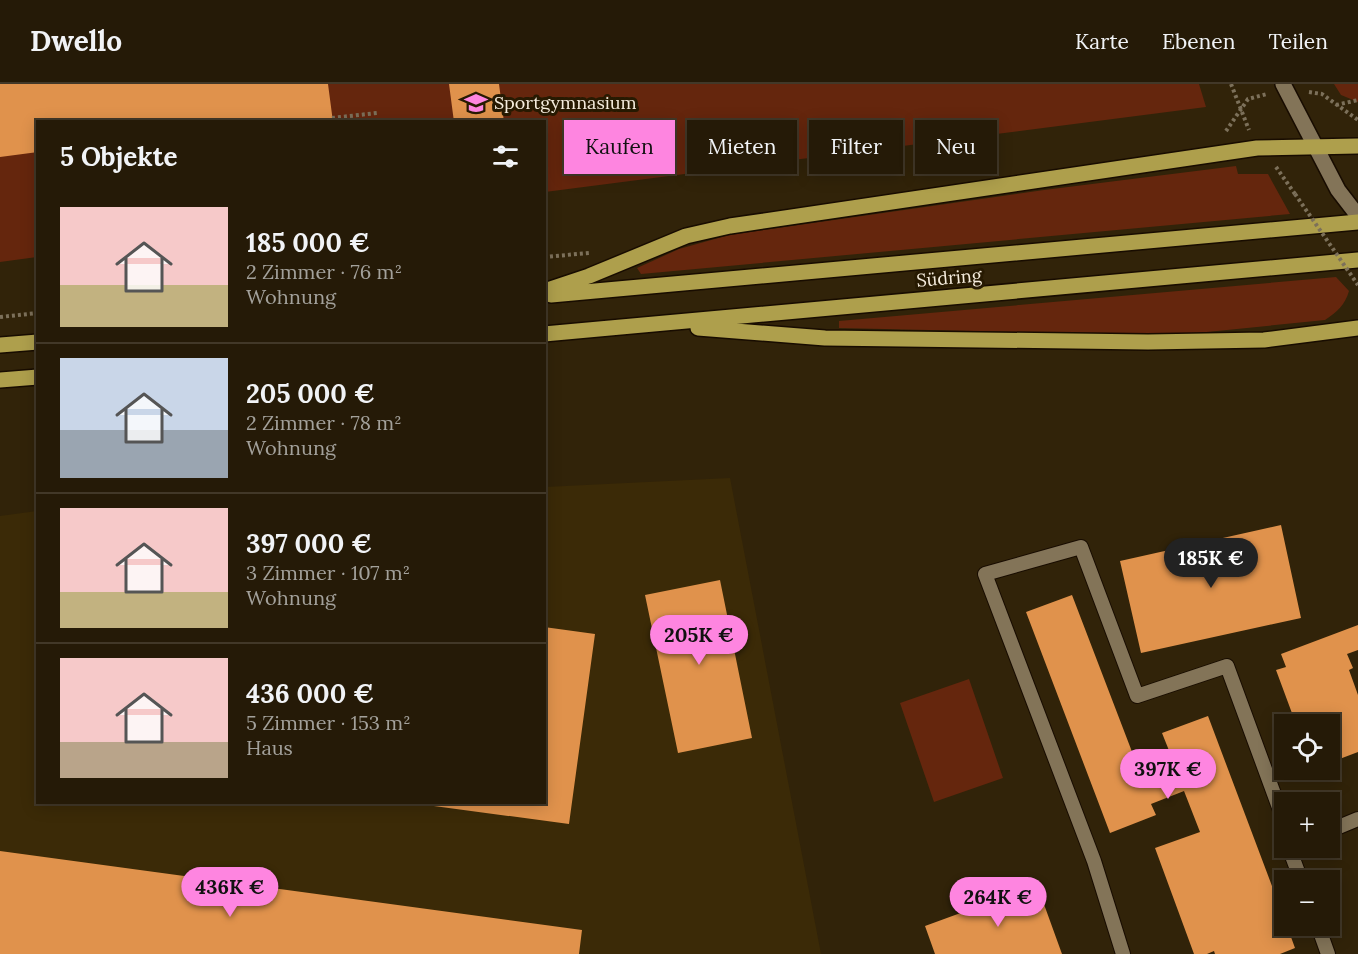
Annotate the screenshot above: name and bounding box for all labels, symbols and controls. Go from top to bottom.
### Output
text: Dwello [30,23,122,59]
text: Karte [1075,28,1129,55]
text: Ebenen [1162,28,1235,55]
text: Teilen [1268,28,1328,55]
school or university icon: Sportgymnasium [463,90,489,116]
place label: Sportgymnasium [494,91,637,114]
chip: Kaufen [564,120,675,174]
chip: Mieten [687,120,797,174]
chip: Filter [809,120,903,174]
chip: Neu [915,120,997,174]
text: 5 Objekte [60,140,177,173]
icon: filters [489,140,522,173]
text: 185 000 € [246,226,370,259]
icon: home [108,231,180,303]
text: 2 Zimmer · 76 m² [246,259,402,284]
street label: Südring [915,263,984,292]
text: Wohnung [246,284,336,309]
text: 205 000 € [246,377,375,410]
icon: home [108,382,180,454]
text: 2 Zimmer · 78 m² [246,410,402,435]
text: Wohnung [246,435,336,460]
text: 397 000 € [246,527,372,560]
icon: home [108,532,180,604]
pin: 185K € [1162,538,1260,589]
text: 185K € [1178,545,1244,570]
text: 3 Zimmer · 107 m² [246,560,410,585]
text: Wohnung [246,585,336,610]
pin: 205K € [650,615,748,666]
text: 205K € [664,622,734,647]
text: 436 000 € [246,677,374,710]
icon: home [108,682,180,754]
text: 5 Zimmer · 153 m² [246,710,411,735]
map controls [1274,714,1340,936]
button: locate [1274,714,1340,780]
text: Haus [246,735,293,760]
pin: 397K € [1119,749,1217,800]
text: 397K € [1134,756,1202,781]
button: + [1274,792,1340,858]
pin: 436K € [181,867,279,918]
button: − [1274,870,1340,936]
text: 436K € [195,874,265,899]
pin: 264K € [949,877,1047,928]
text: 264K € [964,884,1032,909]

